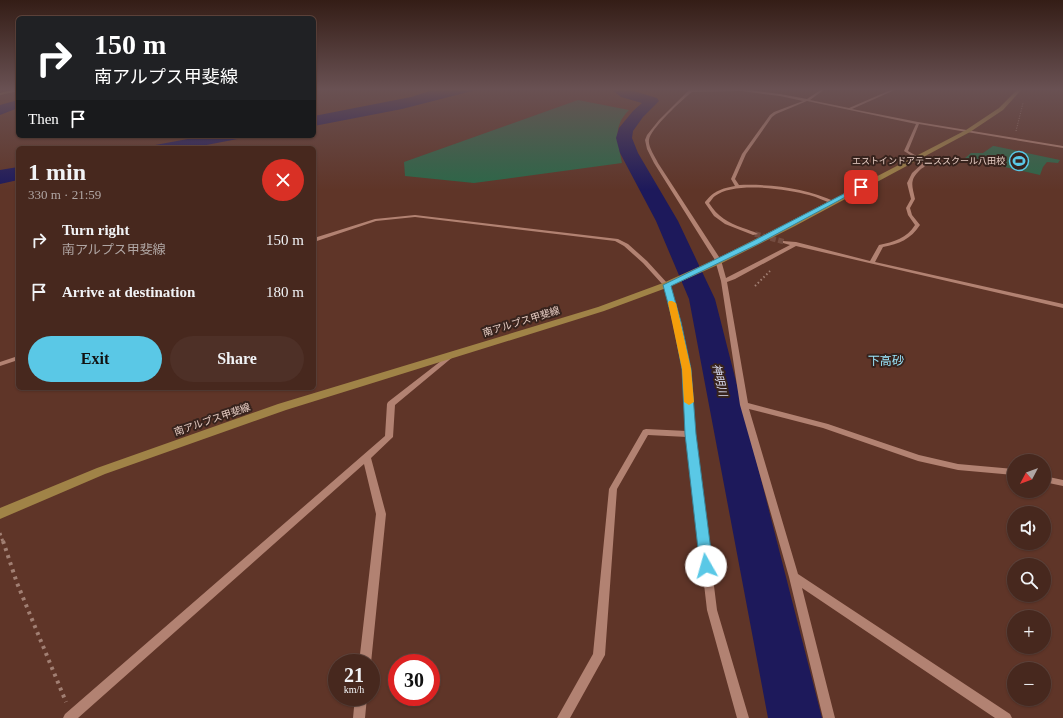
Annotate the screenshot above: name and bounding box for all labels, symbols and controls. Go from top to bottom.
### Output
text: 150 m [94,29,166,60]
icon: right [28,32,80,84]
text: 南アルプス甲斐線 [94,67,238,87]
icon: arrive [67,108,89,130]
text: Then [28,111,59,127]
sports icon: エストインドアテニススクール八田校 [1008,150,1030,172]
place label: エストインドアテニススクール八田校 [852,156,1005,166]
text: 1 min [28,159,86,185]
button: close [262,159,304,201]
pin [844,170,878,204]
icon: arrive [850,176,872,198]
text: 330 m · 21:59 [28,187,101,202]
text: Turn right [62,222,129,238]
icon: right [28,229,50,251]
text: 150 m [266,232,304,248]
text: 南アルプス甲斐線 [62,242,166,257]
icon: arrive [28,281,50,303]
text: Arrive at destination [62,284,195,300]
text: 180 m [266,284,304,300]
street label: 南アルプス甲斐線 [481,305,561,338]
button: Exit [28,336,162,382]
button: Share [170,336,304,382]
district label: 下高砂 [868,354,904,368]
water label: 神明川 [710,363,730,398]
street label: 南アルプス甲斐線 [173,401,252,438]
north arrow [1007,454,1051,498]
map controls [1007,454,1051,706]
button: sound [1007,506,1051,550]
position arrow [685,545,727,587]
button: search [1007,558,1051,602]
button: + [1007,610,1051,654]
speed limit sign: 30 [388,654,440,706]
button: − [1007,662,1051,706]
text: 21 [344,664,364,686]
text: km/h [344,684,364,695]

